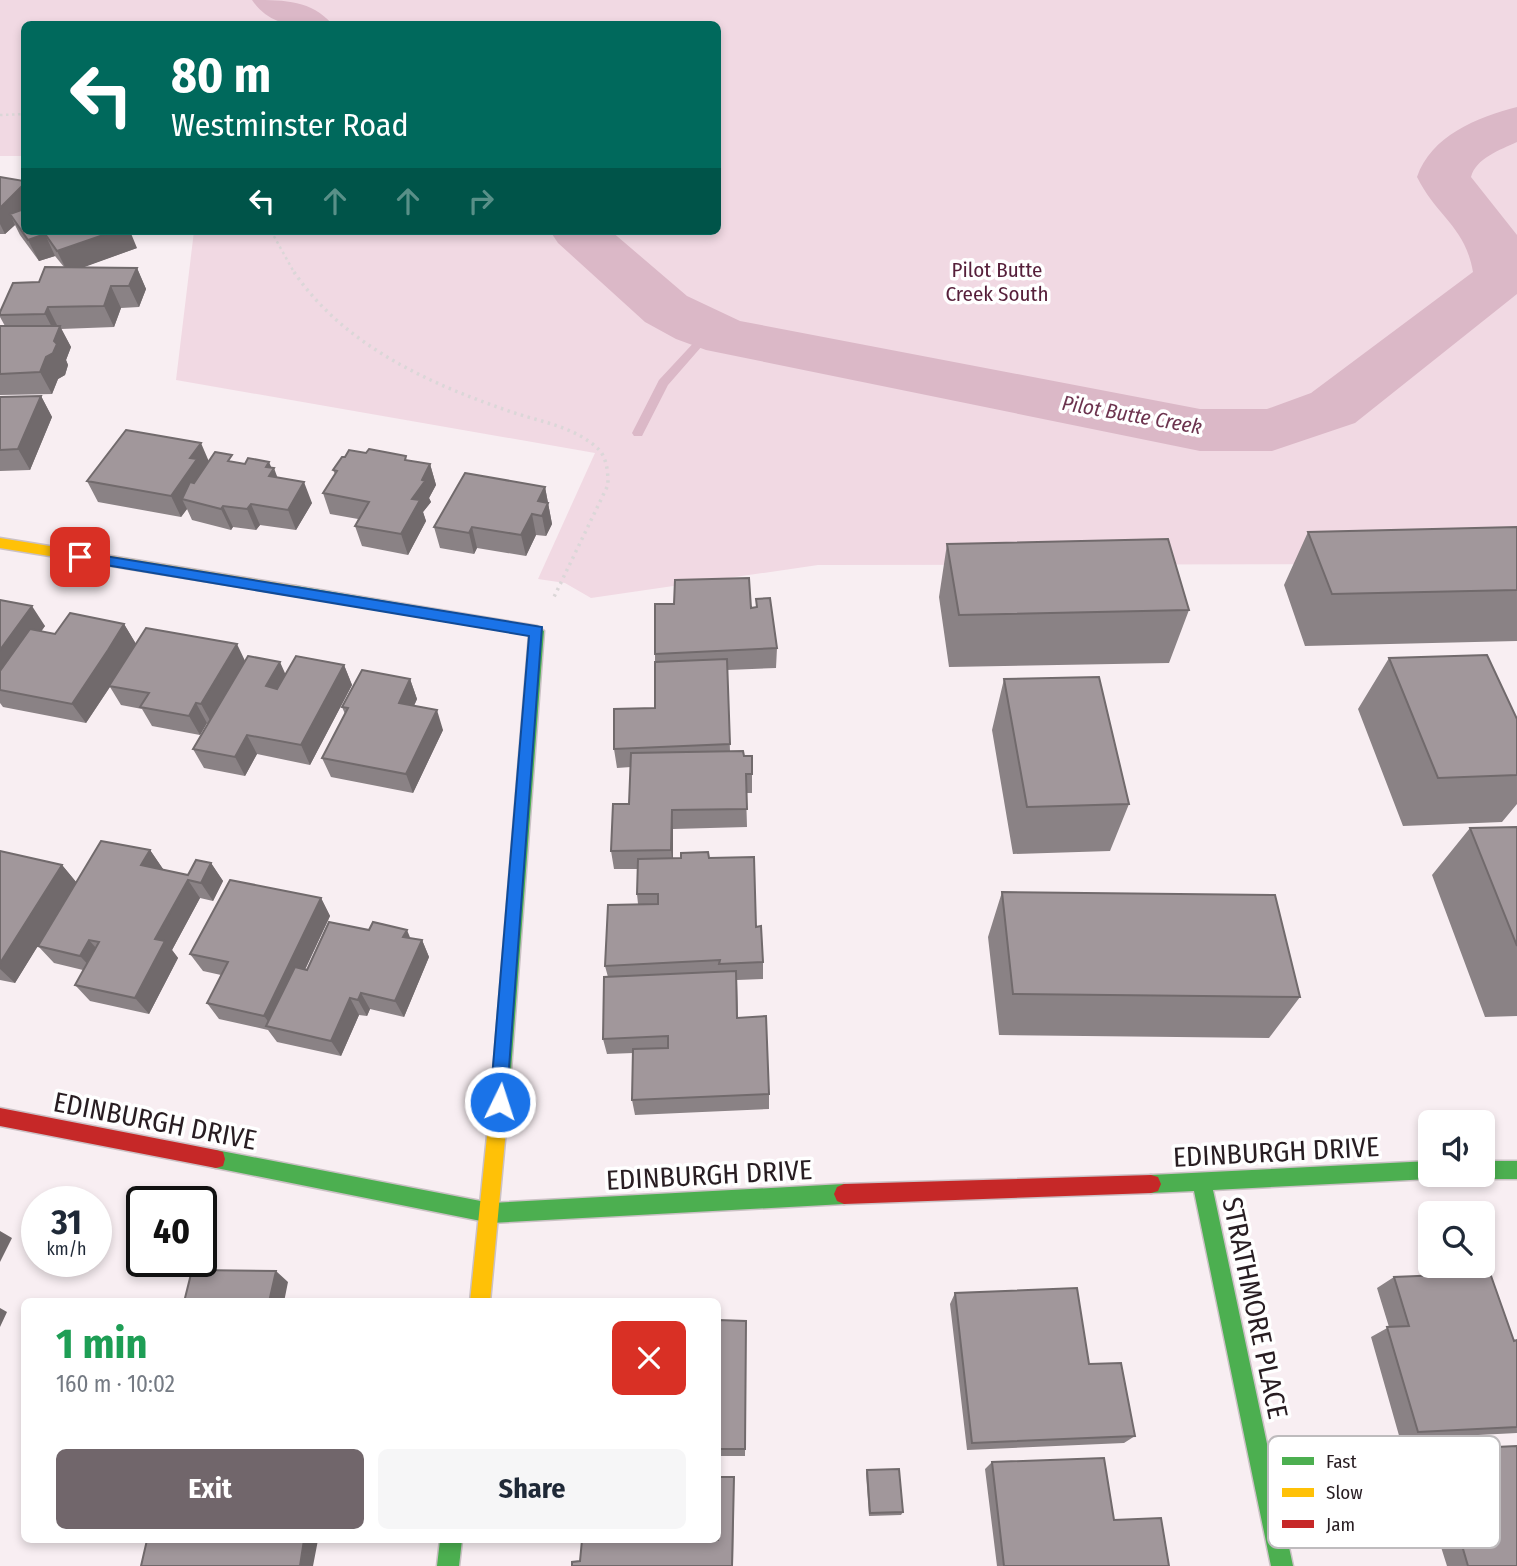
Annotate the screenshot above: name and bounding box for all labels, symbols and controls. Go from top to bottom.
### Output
text: 80 m [171,46,271,105]
icon: left [56,49,147,140]
text: Westminster Road [171,106,409,144]
icon: left [243,182,281,220]
icon: ahead [316,182,354,220]
icon: ahead [389,182,427,220]
icon: right [462,182,500,220]
park label: Pilot Butte Creek South [946,257,1048,307]
water label: Pilot Butte Creek [1060,390,1204,440]
pin [50,527,110,587]
icon: arrive [61,538,99,576]
position arrow [463,1065,537,1139]
street label: EDINBURGH DRIVE [51,1085,259,1157]
map controls [1418,1110,1495,1278]
button: sound [1418,1110,1495,1187]
street label: EDINBURGH DRIVE [1172,1130,1380,1174]
street label: EDINBURGH DRIVE [605,1153,813,1197]
speed limit sign: 40 [126,1186,217,1277]
street label: STRATHMORE PLACE [1215,1194,1295,1422]
text: 31 [51,1201,82,1243]
button: search [1418,1201,1495,1278]
text: km/h [46,1238,87,1260]
text: 1 min [56,1319,147,1369]
button: close [612,1321,686,1395]
text: 160 m · 10:02 [56,1370,175,1398]
legend [1268,1436,1500,1548]
button: Exit [56,1449,364,1529]
button: Share [378,1449,686,1529]
text: Fast [1326,1450,1357,1473]
text: Slow [1326,1481,1363,1504]
text: Jam [1326,1513,1355,1536]

